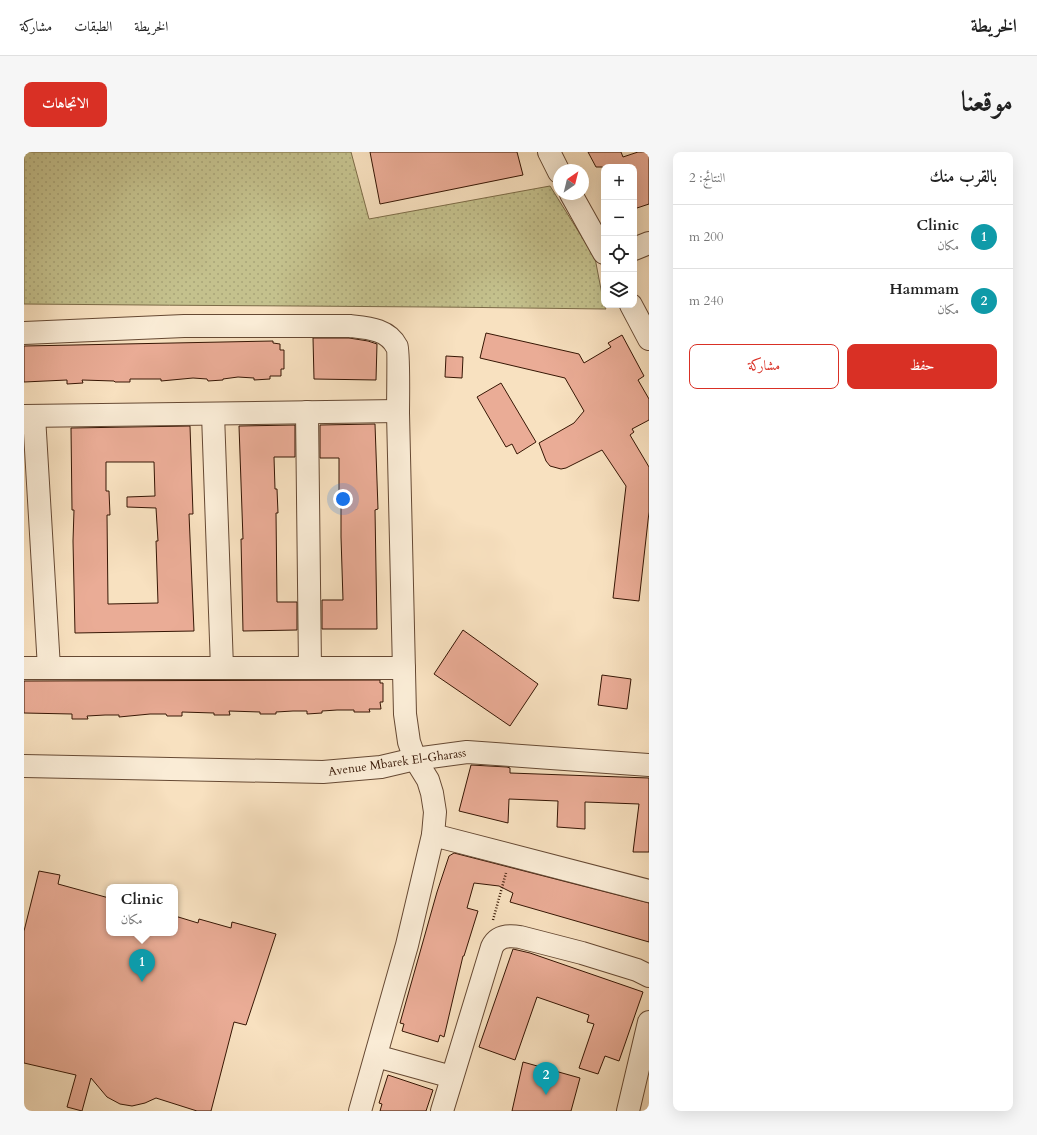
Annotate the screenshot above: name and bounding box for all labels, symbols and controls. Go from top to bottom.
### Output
text: الخريطة [971,13,1017,39]
text: مشاركة [20,17,52,36]
text: الطبقات [74,17,112,36]
text: الخريطة [134,17,168,36]
button: الاتجاهات [24,82,107,127]
text: موقعنا [961,83,1013,121]
north arrow [553,164,589,200]
map controls [601,164,637,308]
button: + [601,164,637,200]
text: بالقرب منك [930,165,997,188]
text: النتائج: 2 [689,169,725,187]
button: − [601,200,637,236]
text: Clinic [917,215,959,235]
text: 200 m [689,228,723,246]
text: 1 [981,228,987,246]
button: locate [601,236,637,272]
text: مكان [937,237,959,255]
button: layers [601,272,637,308]
text: Hammam [890,279,959,299]
text: 240 m [689,292,723,310]
text: 2 [981,292,987,310]
text: مكان [937,301,959,319]
button: مشاركة [689,344,839,389]
button: حفظ [847,344,997,389]
your location [333,489,353,509]
street label: Avenue Mbarek El-Gharass [327,744,467,780]
popup [106,884,178,936]
text: Clinic [121,889,163,909]
text: مكان [121,911,143,929]
pin: 1 [129,949,155,982]
pin: 2 [533,1062,559,1095]

